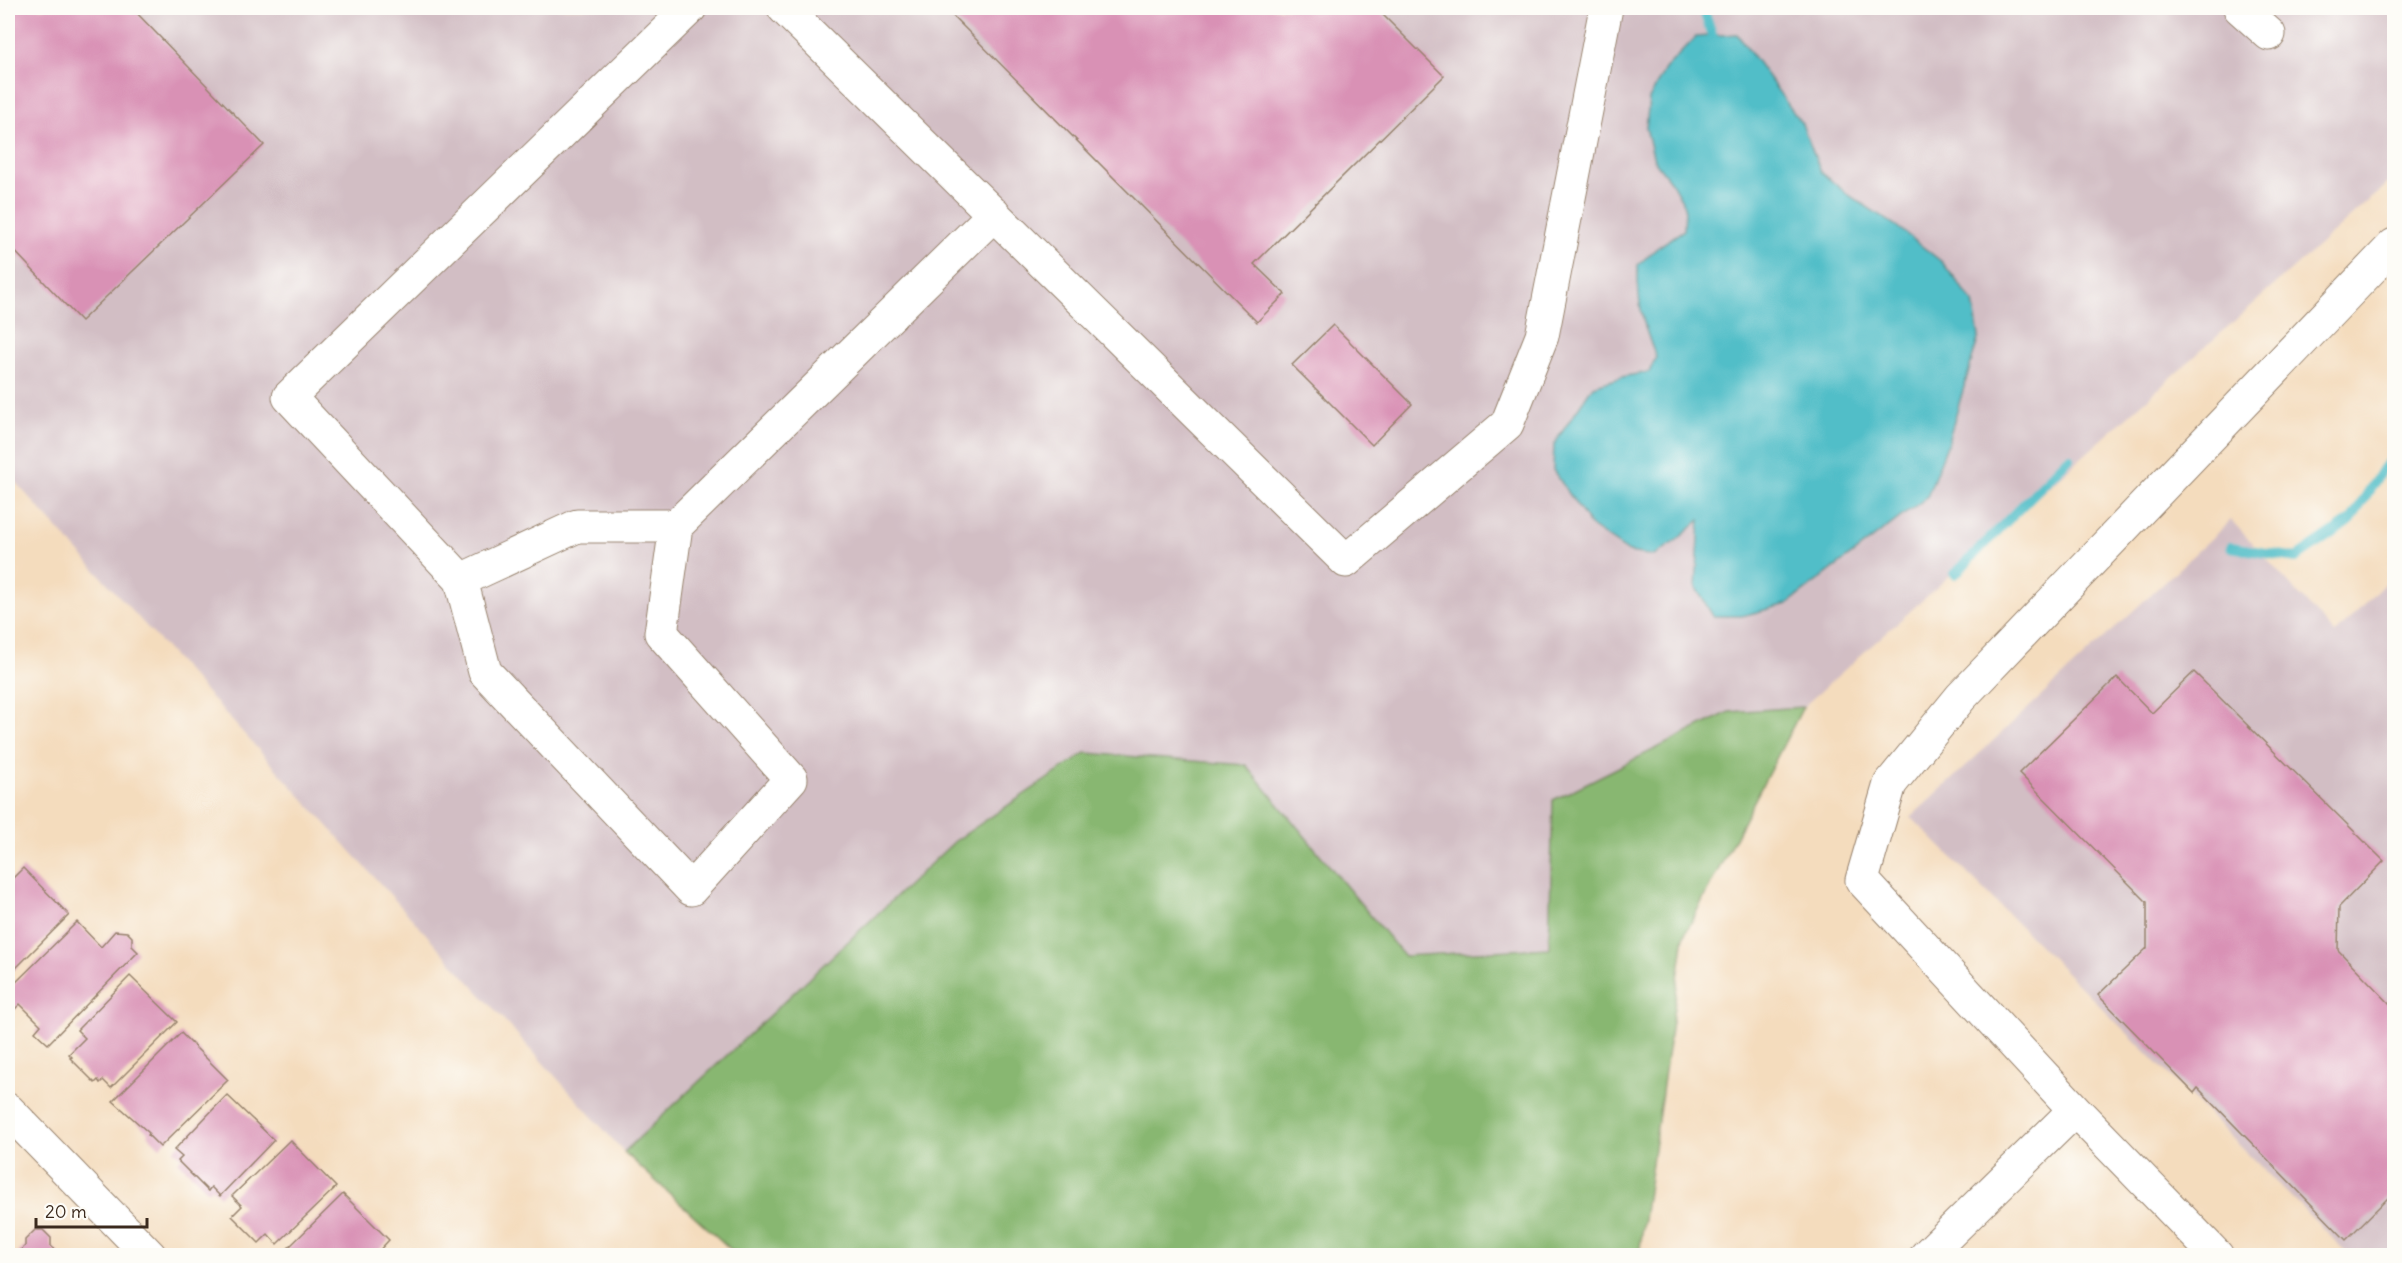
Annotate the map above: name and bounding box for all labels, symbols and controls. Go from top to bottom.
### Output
scale bar [36,1191,147,1229]
text: 20 m [45,1200,87,1223]

